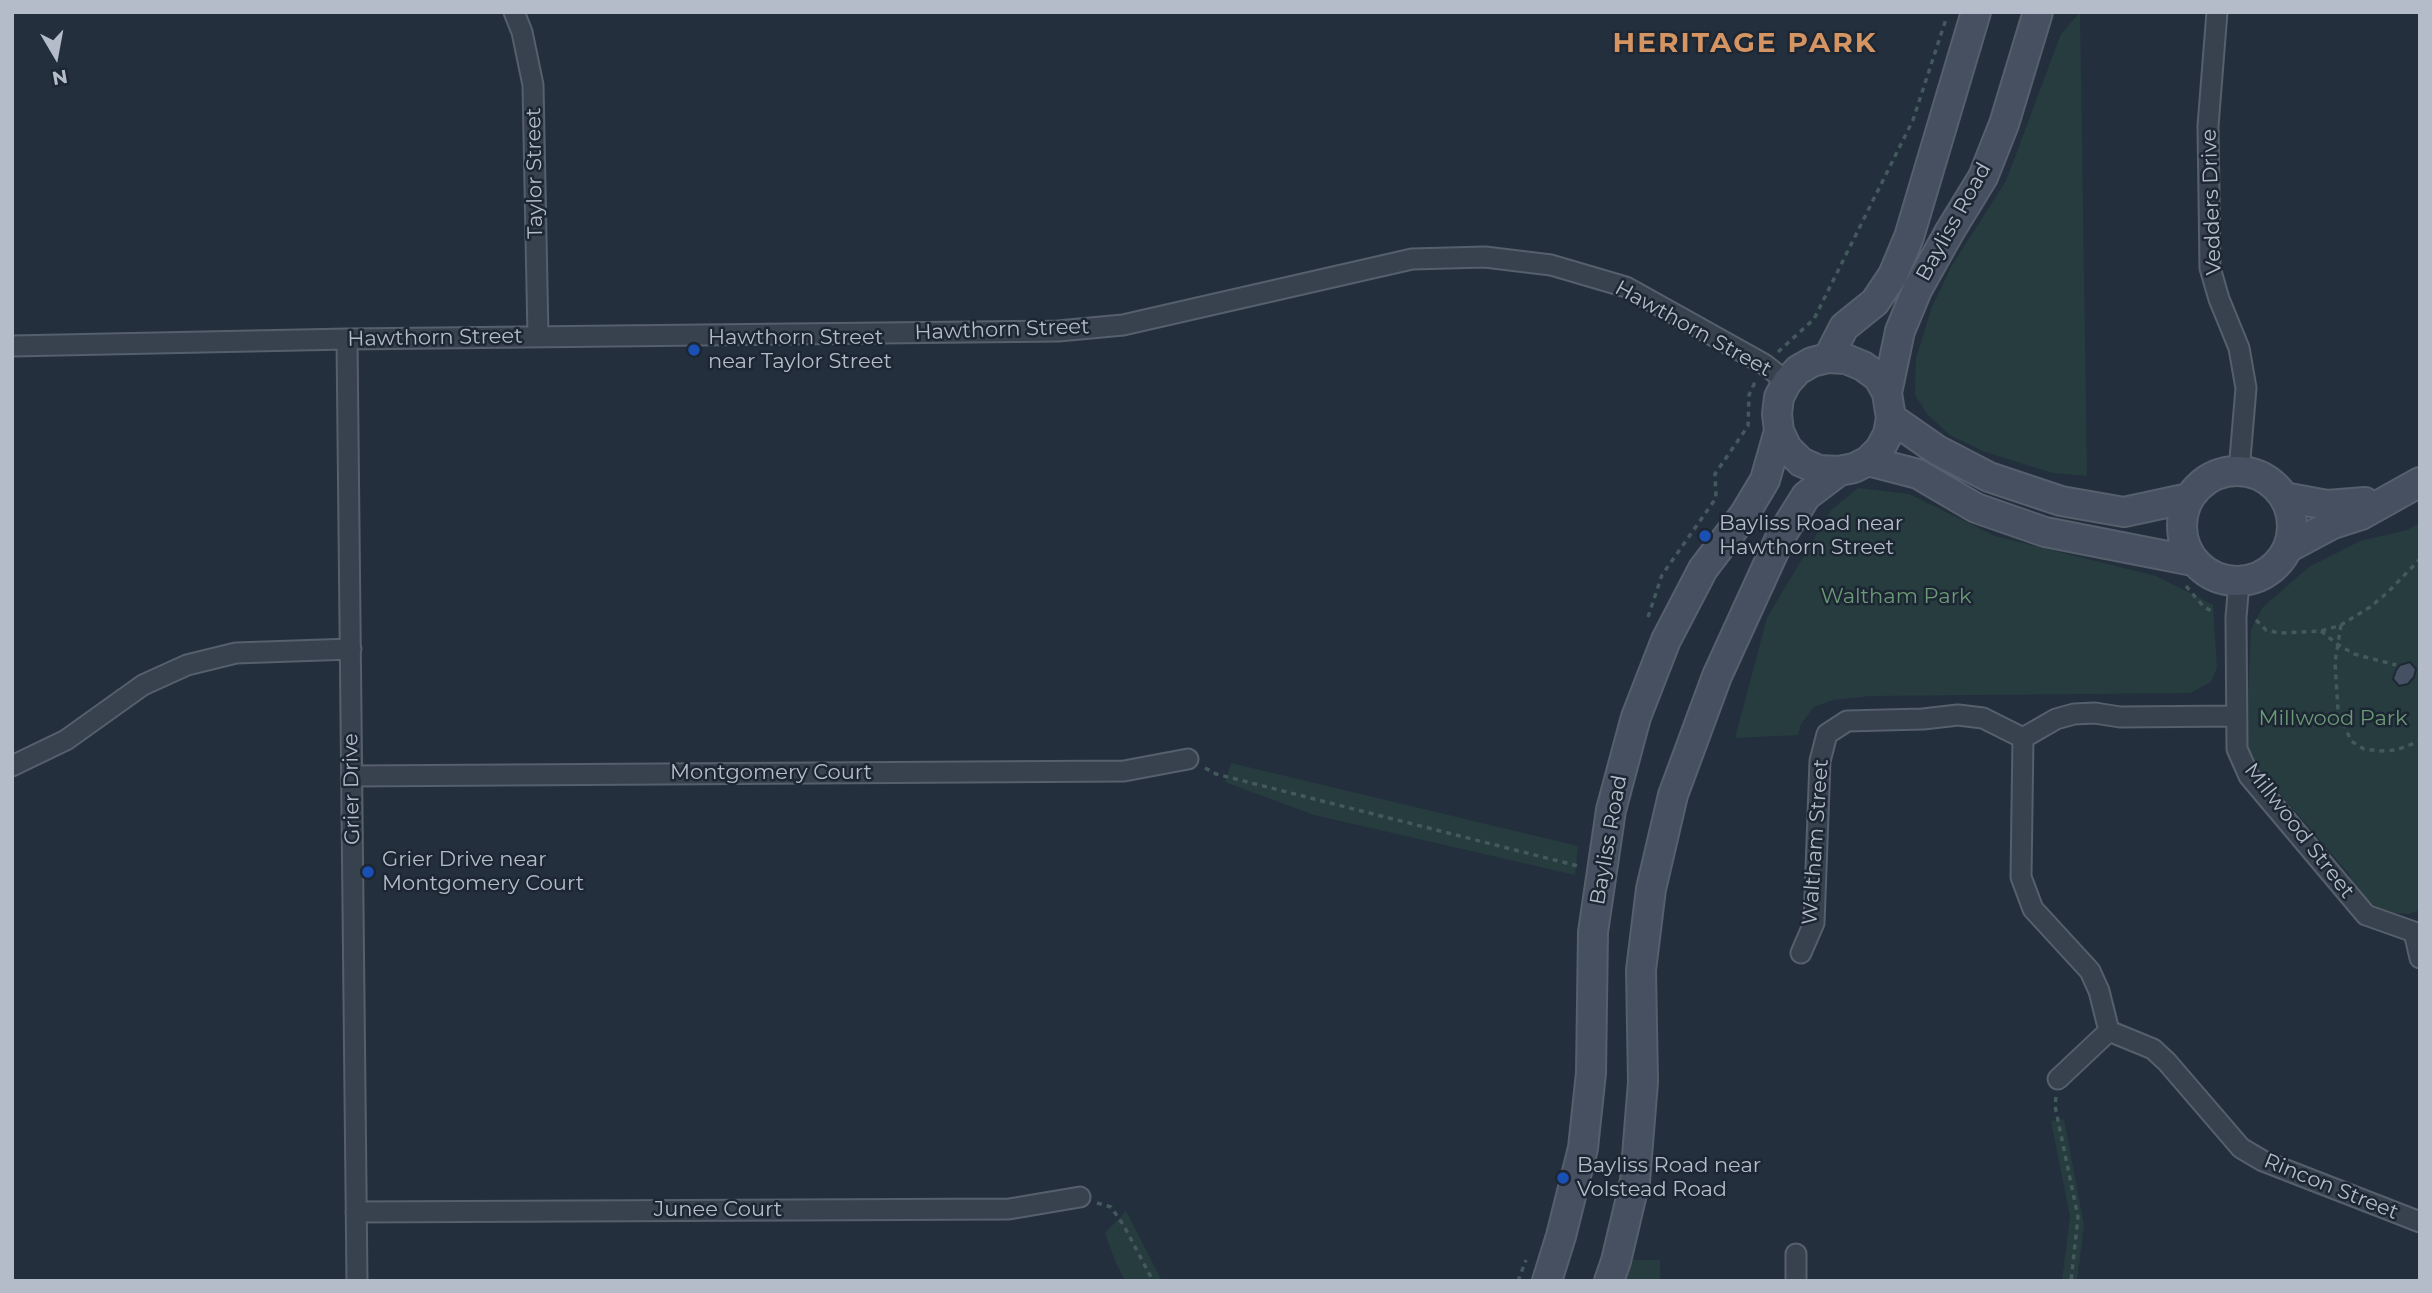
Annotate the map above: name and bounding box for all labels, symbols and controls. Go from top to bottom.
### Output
north arrow [21,21,91,91]
district label: HERITAGE PARK [1614,27,1876,61]
text: N [50,65,69,90]
street label: Taylor Street [521,107,549,239]
street label: Vedders Drive [2197,128,2227,276]
street label: Bayliss Road [1911,158,1997,286]
street label: Hawthorn Street [1610,276,1776,382]
street label: Hawthorn Street [914,314,1090,346]
street label: Hawthorn Street [347,324,523,352]
place label: Hawthorn Street near Taylor Street [708,325,892,375]
marker: Hawthorn Street near Taylor Street [686,342,702,358]
place label: Bayliss Road near Hawthorn Street [1719,511,1903,561]
marker: Bayliss Road near Hawthorn Street [1697,528,1713,544]
park label: Waltham Park [1821,584,1971,610]
park label: Millwood Park [2258,706,2408,732]
street label: Grier Drive [338,733,366,845]
street label: Waltham Street [1798,758,1834,926]
street label: Millwood Street [2238,758,2360,904]
street label: Montgomery Court [670,760,872,786]
street label: Bayliss Road [1585,773,1633,907]
place label: Grier Drive near Montgomery Court [382,847,584,897]
marker: Grier Drive near Montgomery Court [360,864,376,880]
street label: Rincon Street [2260,1149,2402,1225]
place label: Bayliss Road near Volstead Road [1577,1153,1761,1203]
marker: Bayliss Road near Volstead Road [1555,1170,1571,1186]
street label: Junee Court [654,1197,782,1223]

